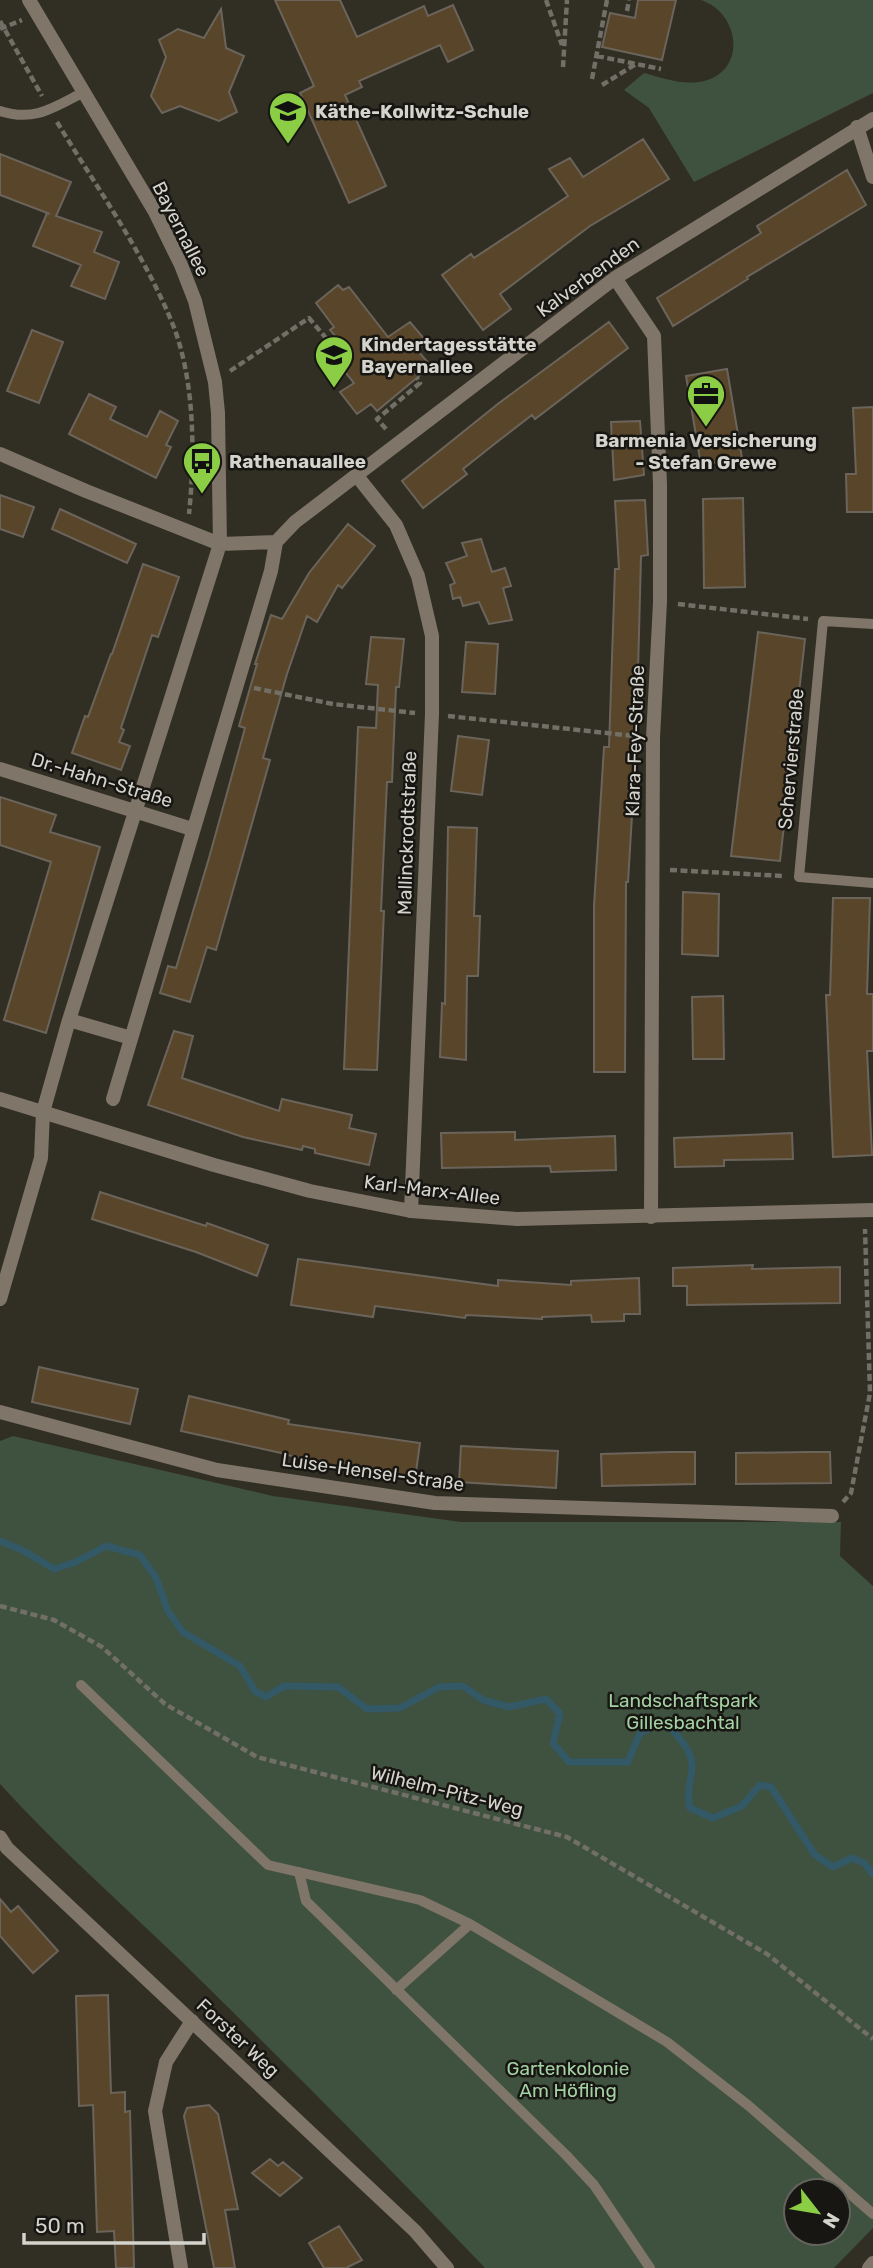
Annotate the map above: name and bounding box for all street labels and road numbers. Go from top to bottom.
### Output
street label: Bayernallee [147,178,215,280]
street label: Kalverbenden [532,232,644,322]
street label: Klara-Fey-Straße [621,665,649,817]
street label: Schervierstraße [773,688,809,830]
street label: Dr.-Hahn-Straße [28,748,176,812]
street label: Mallinckrodtstraße [393,750,421,916]
street label: Karl-Marx-Allee [363,1170,501,1210]
street label: Luise-Hensel-Straße [280,1448,466,1496]
street label: Wilhelm-Pitz-Weg [368,1761,526,1821]
street label: Forster Weg [192,1994,284,2082]

